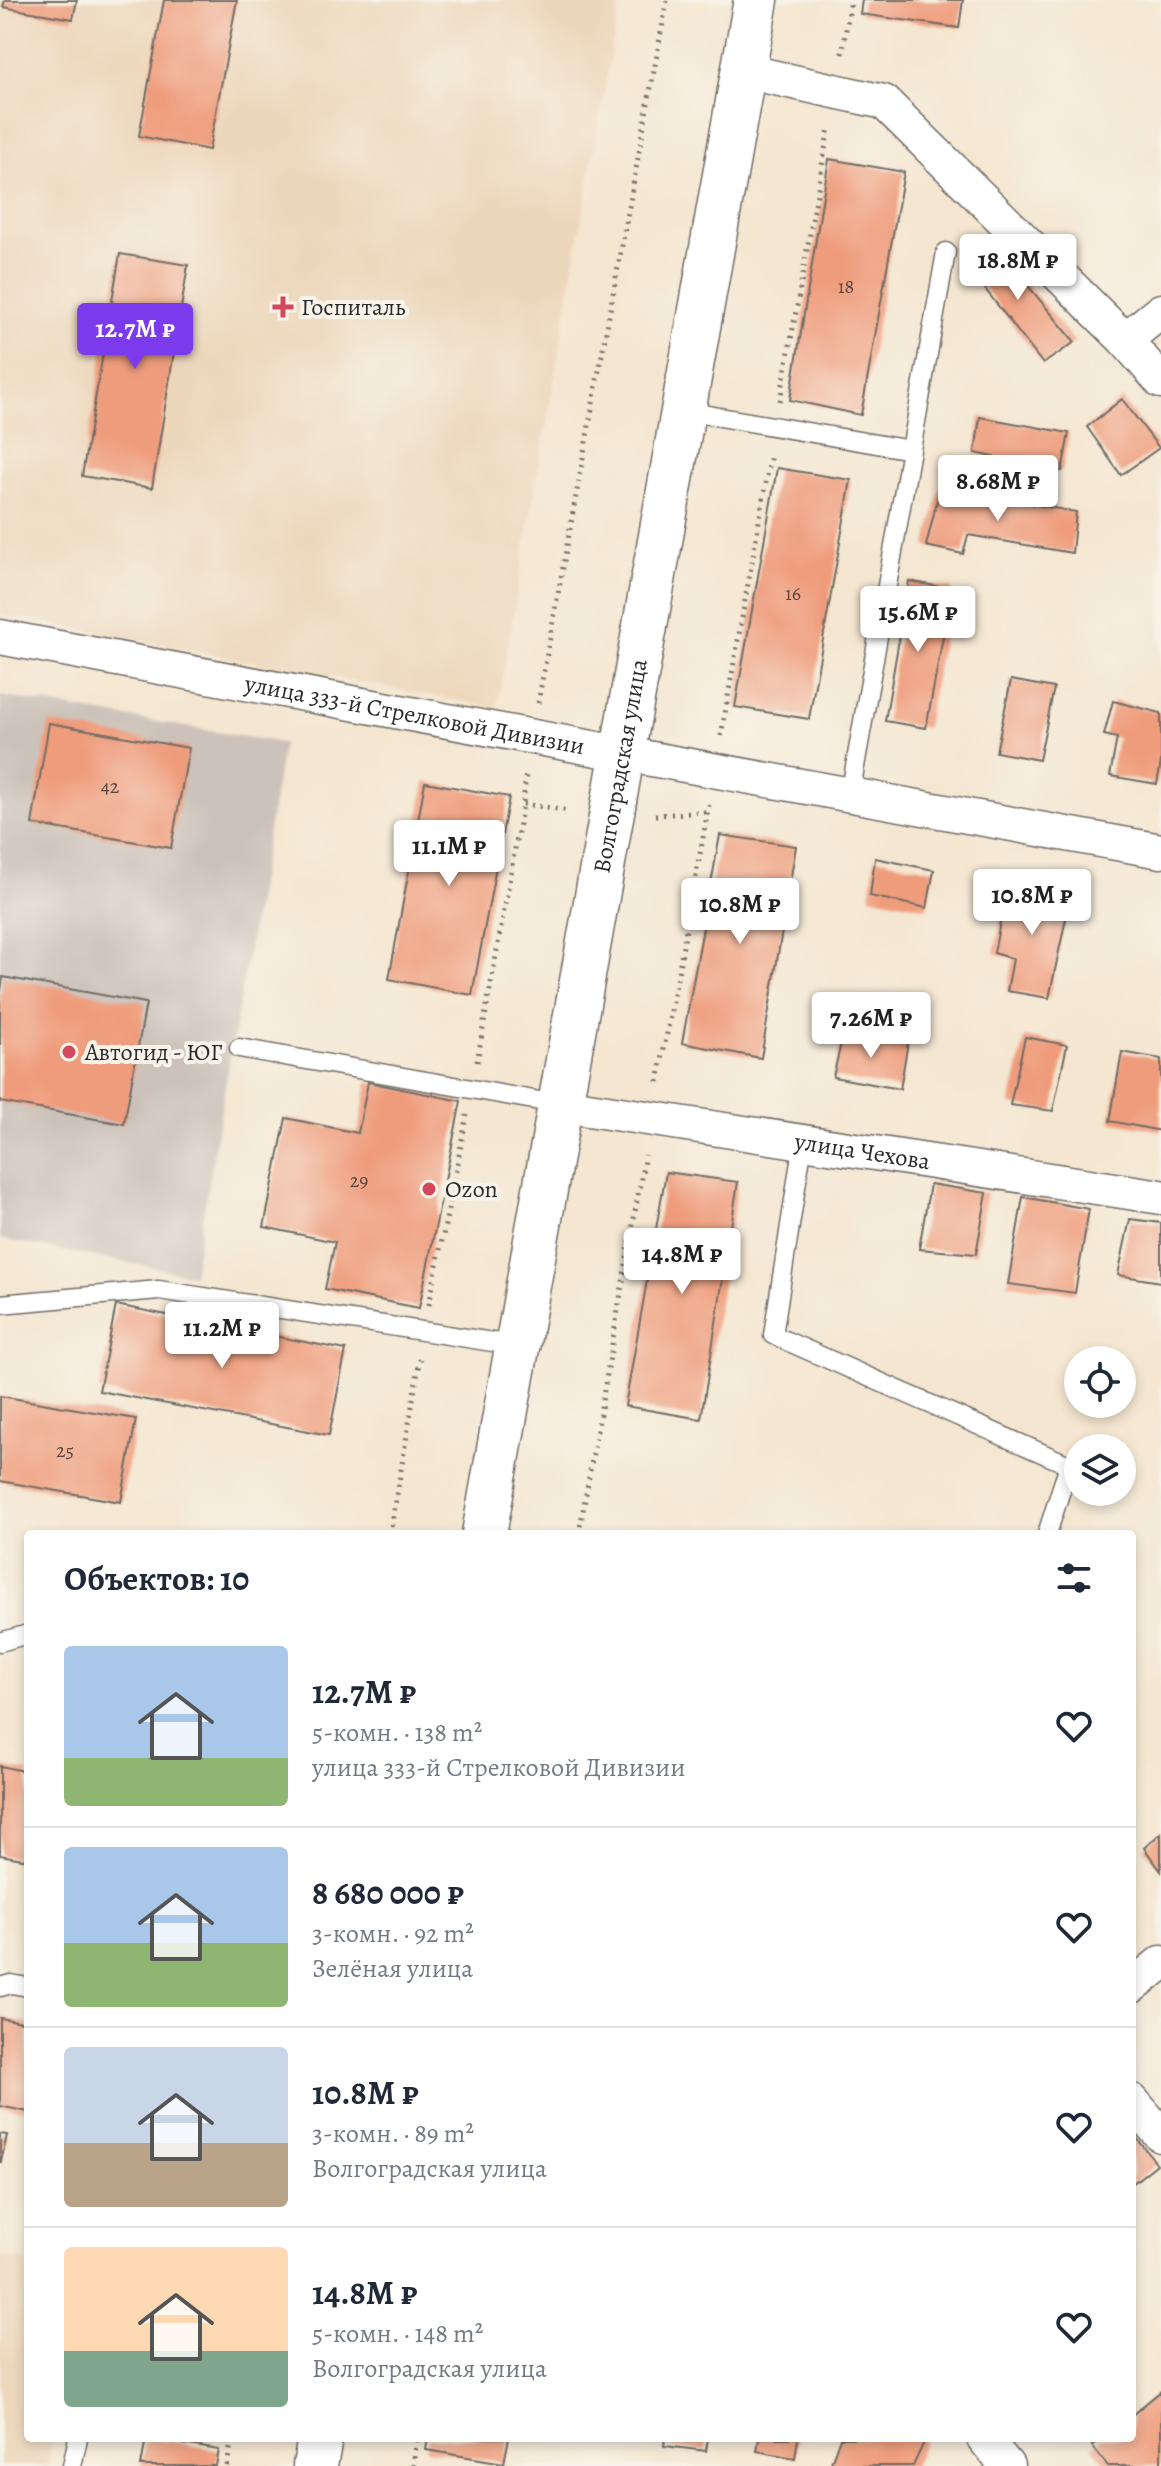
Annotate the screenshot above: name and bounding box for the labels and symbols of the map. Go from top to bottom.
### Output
pin: 18.8M ₽ [944,234,1092,302]
house number: 18 [838,273,854,300]
place label: Госпиталь [301,291,406,323]
marker: Госпиталь [272,296,294,318]
pin: 12.7M ₽ [61,303,209,371]
pin: 8.68M ₽ [924,455,1072,523]
house number: 16 [785,580,801,607]
pin: 15.6M ₽ [844,586,992,654]
street label: Волгоградская улица [585,656,655,876]
street label: улица 333-й Стрелковой Дивизии [241,667,587,762]
house number: 42 [101,773,120,800]
pin: 11.1M ₽ [375,820,523,888]
pin: 10.8M ₽ [958,869,1106,937]
pin: 10.8M ₽ [666,878,814,946]
pin: 7.26M ₽ [797,992,945,1060]
place label: Автогид - ЮГ [84,1036,222,1068]
marker: Автогид - ЮГ [60,1043,78,1061]
street label: улица Чехова [792,1125,932,1177]
house number: 29 [350,1167,368,1194]
place label: Ozon [445,1173,498,1205]
marker: Ozon [420,1180,438,1198]
pin: 14.8M ₽ [608,1228,756,1296]
pin: 11.2M ₽ [148,1302,296,1370]
house number: 25 [56,1437,74,1464]

